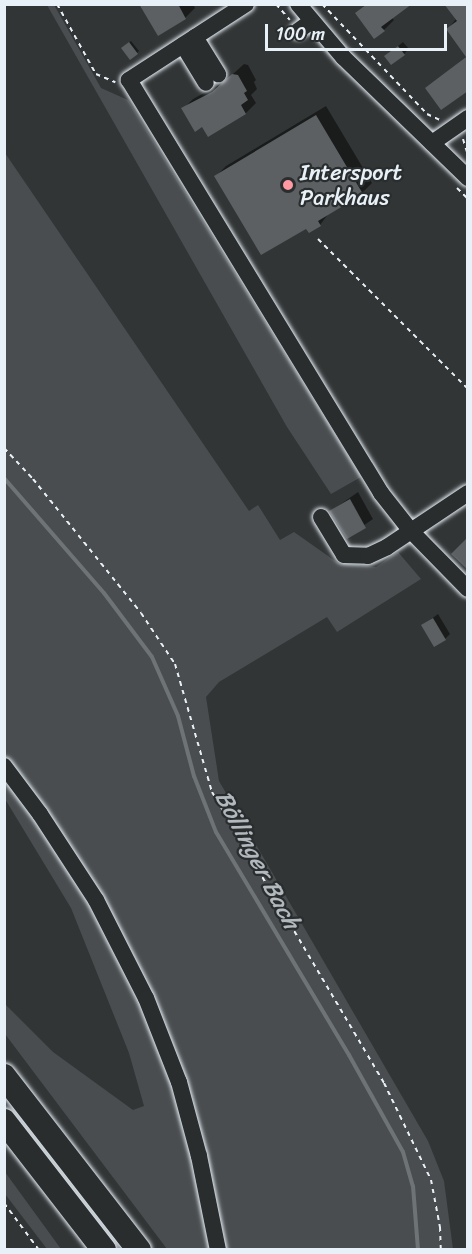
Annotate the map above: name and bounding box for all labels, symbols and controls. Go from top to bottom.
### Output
scale bar [268,12,450,50]
text: 100 m [276,18,325,50]
place label: Intersport Parkhaus [300,159,402,210]
marker: Intersport Parkhaus [281,178,295,192]
water label: Böllinger Bach [208,786,306,934]

